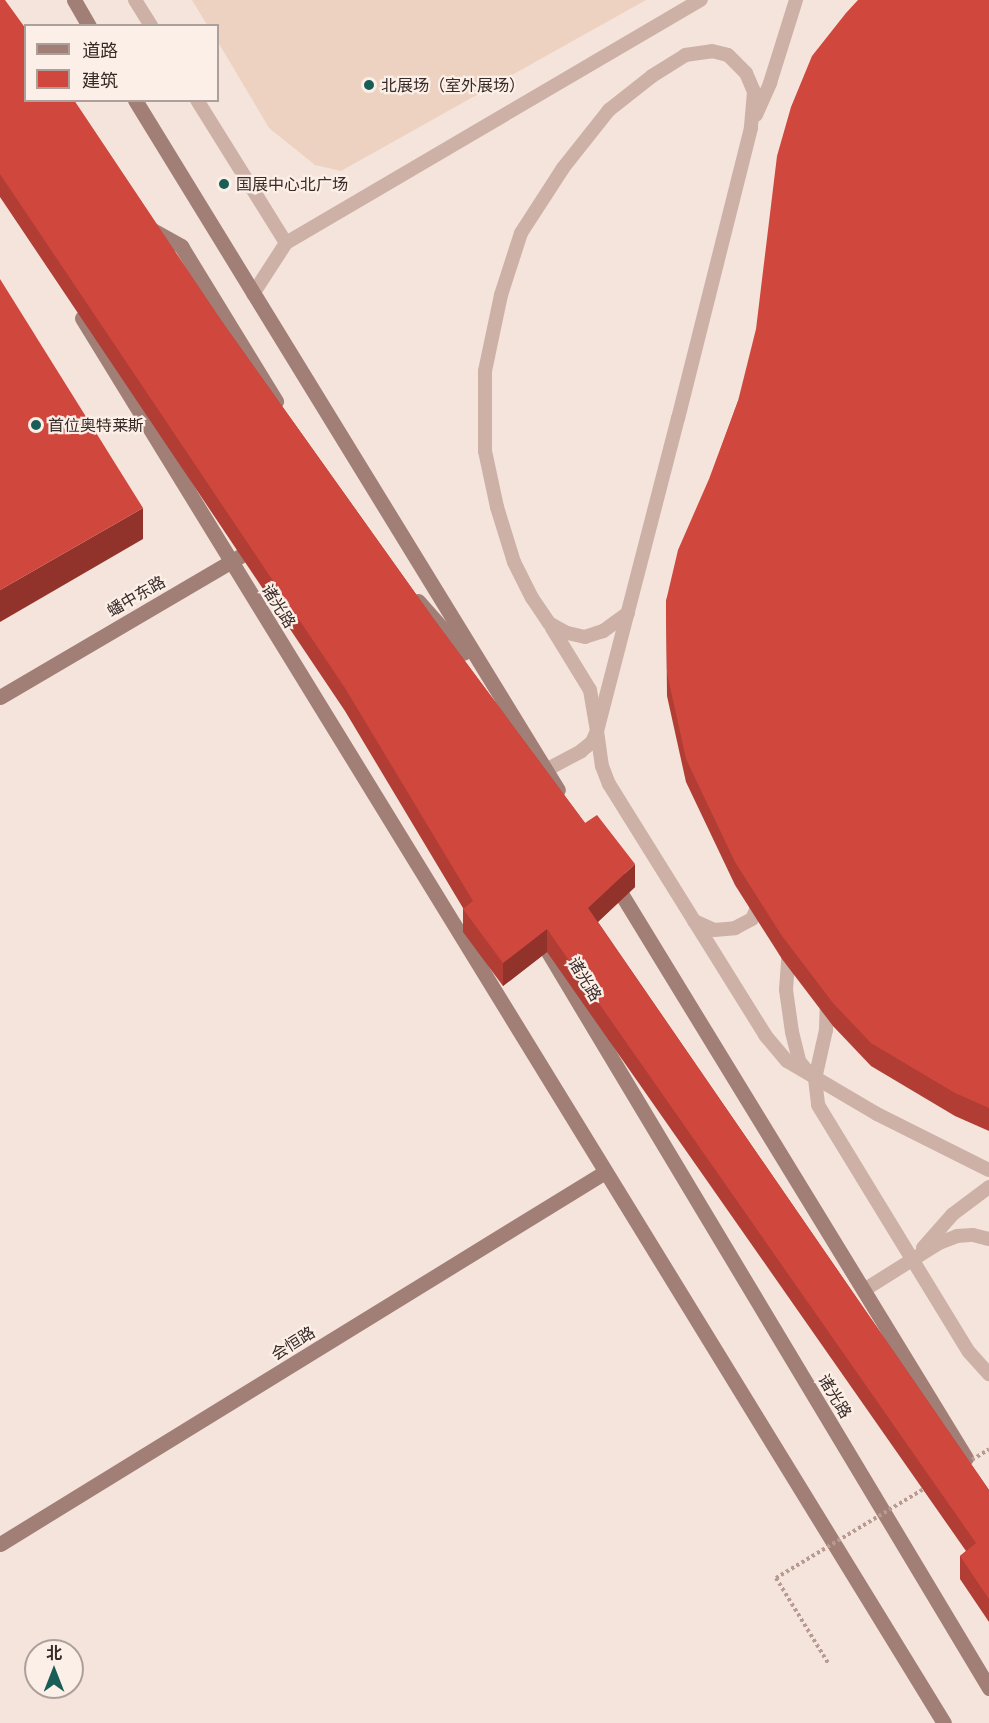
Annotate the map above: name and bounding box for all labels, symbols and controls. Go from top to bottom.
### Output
legend [24,24,219,102]
text: 道路 [82,39,118,61]
text: 建筑 [82,69,118,91]
place label: 北展场（室外展场） [381,75,525,95]
marker: 北展场（室外展场） [362,78,376,92]
place label: 国展中心北广场 [236,174,348,194]
marker: 国展中心北广场 [217,177,231,191]
place label: 首位奥特莱斯 [48,415,144,435]
marker: 首位奥特莱斯 [29,418,43,432]
street label: 蟠中东路 [103,572,169,620]
street label: 诸光路 [258,581,300,631]
street label: 诸光路 [564,953,606,1005]
street label: 会恒路 [268,1322,318,1364]
street label: 诸光路 [814,1370,856,1422]
north arrow [24,1639,84,1699]
text: 北 [46,1643,62,1662]

